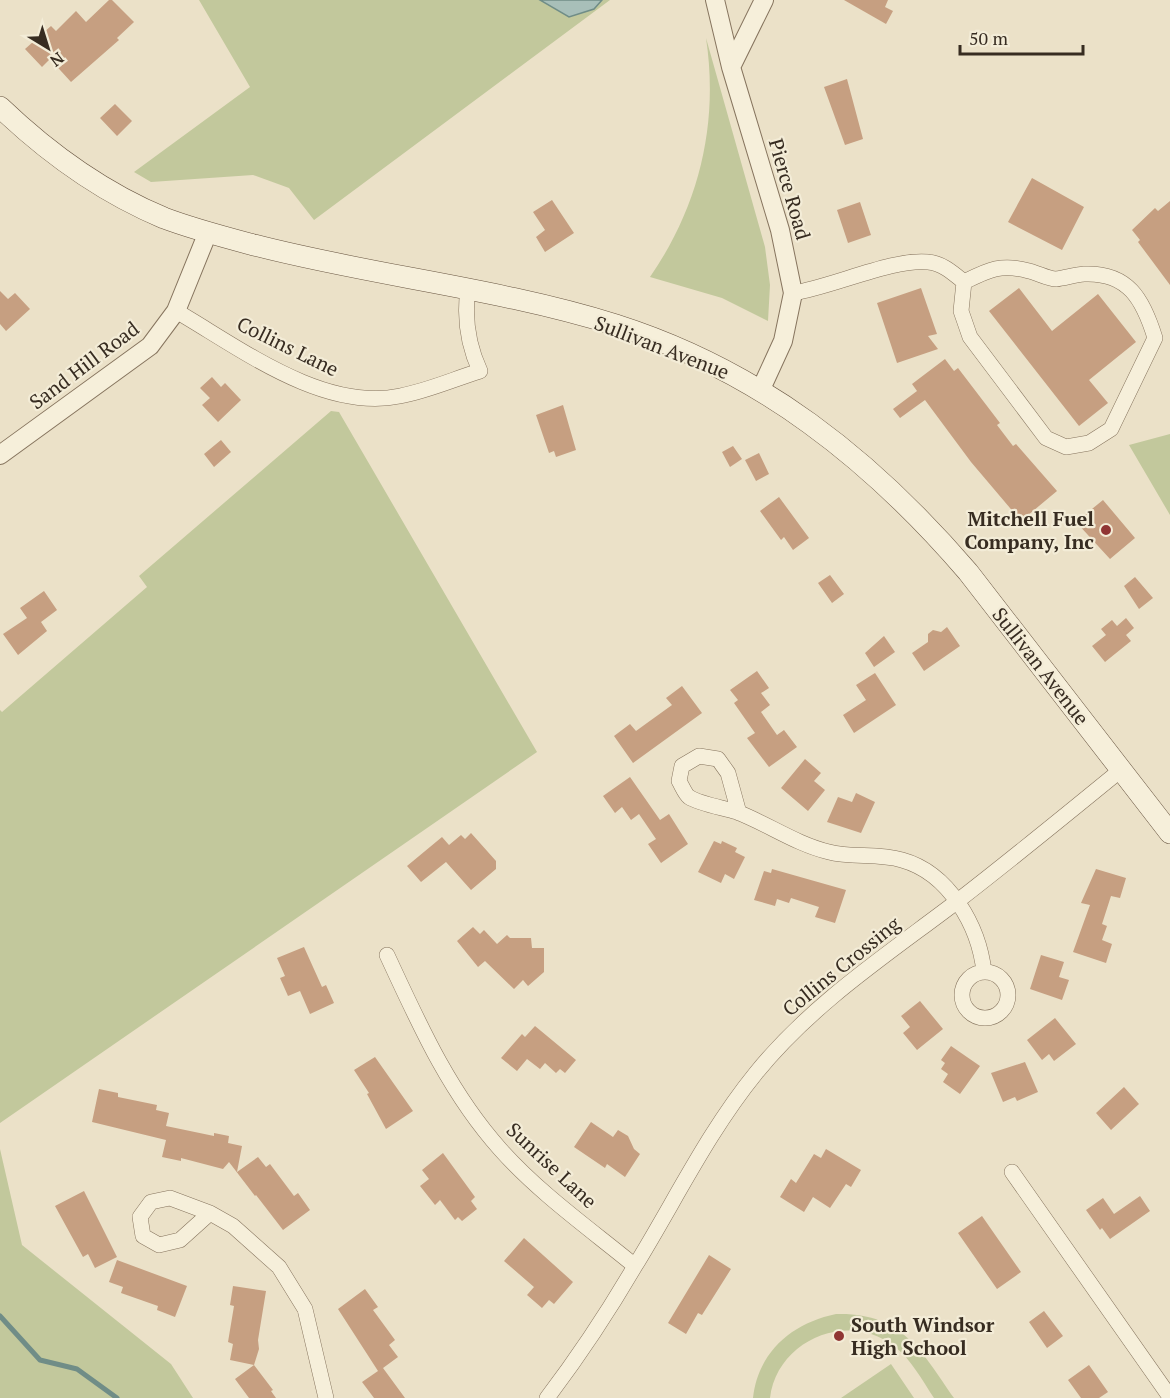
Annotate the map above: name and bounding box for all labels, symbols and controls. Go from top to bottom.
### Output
north arrow [18,18,78,78]
scale bar [960,18,1083,56]
text: 50 m [969,26,1009,50]
text: N [46,47,69,72]
street label: Pierce Road [763,135,817,243]
street label: Sullivan Avenue [591,309,733,385]
street label: Collins Lane [233,310,343,382]
street label: Sand Hill Road [24,315,144,415]
place label: Mitchell Fuel Company, Inc [964,505,1094,555]
marker: Mitchell Fuel Company, Inc [1099,523,1113,537]
street label: Sullivan Avenue [987,602,1095,730]
street label: Collins Crossing [776,910,906,1022]
street label: Sunrise Lane [501,1116,603,1214]
place label: South Windsor High School [851,1311,995,1361]
marker: South Windsor High School [832,1329,846,1343]

